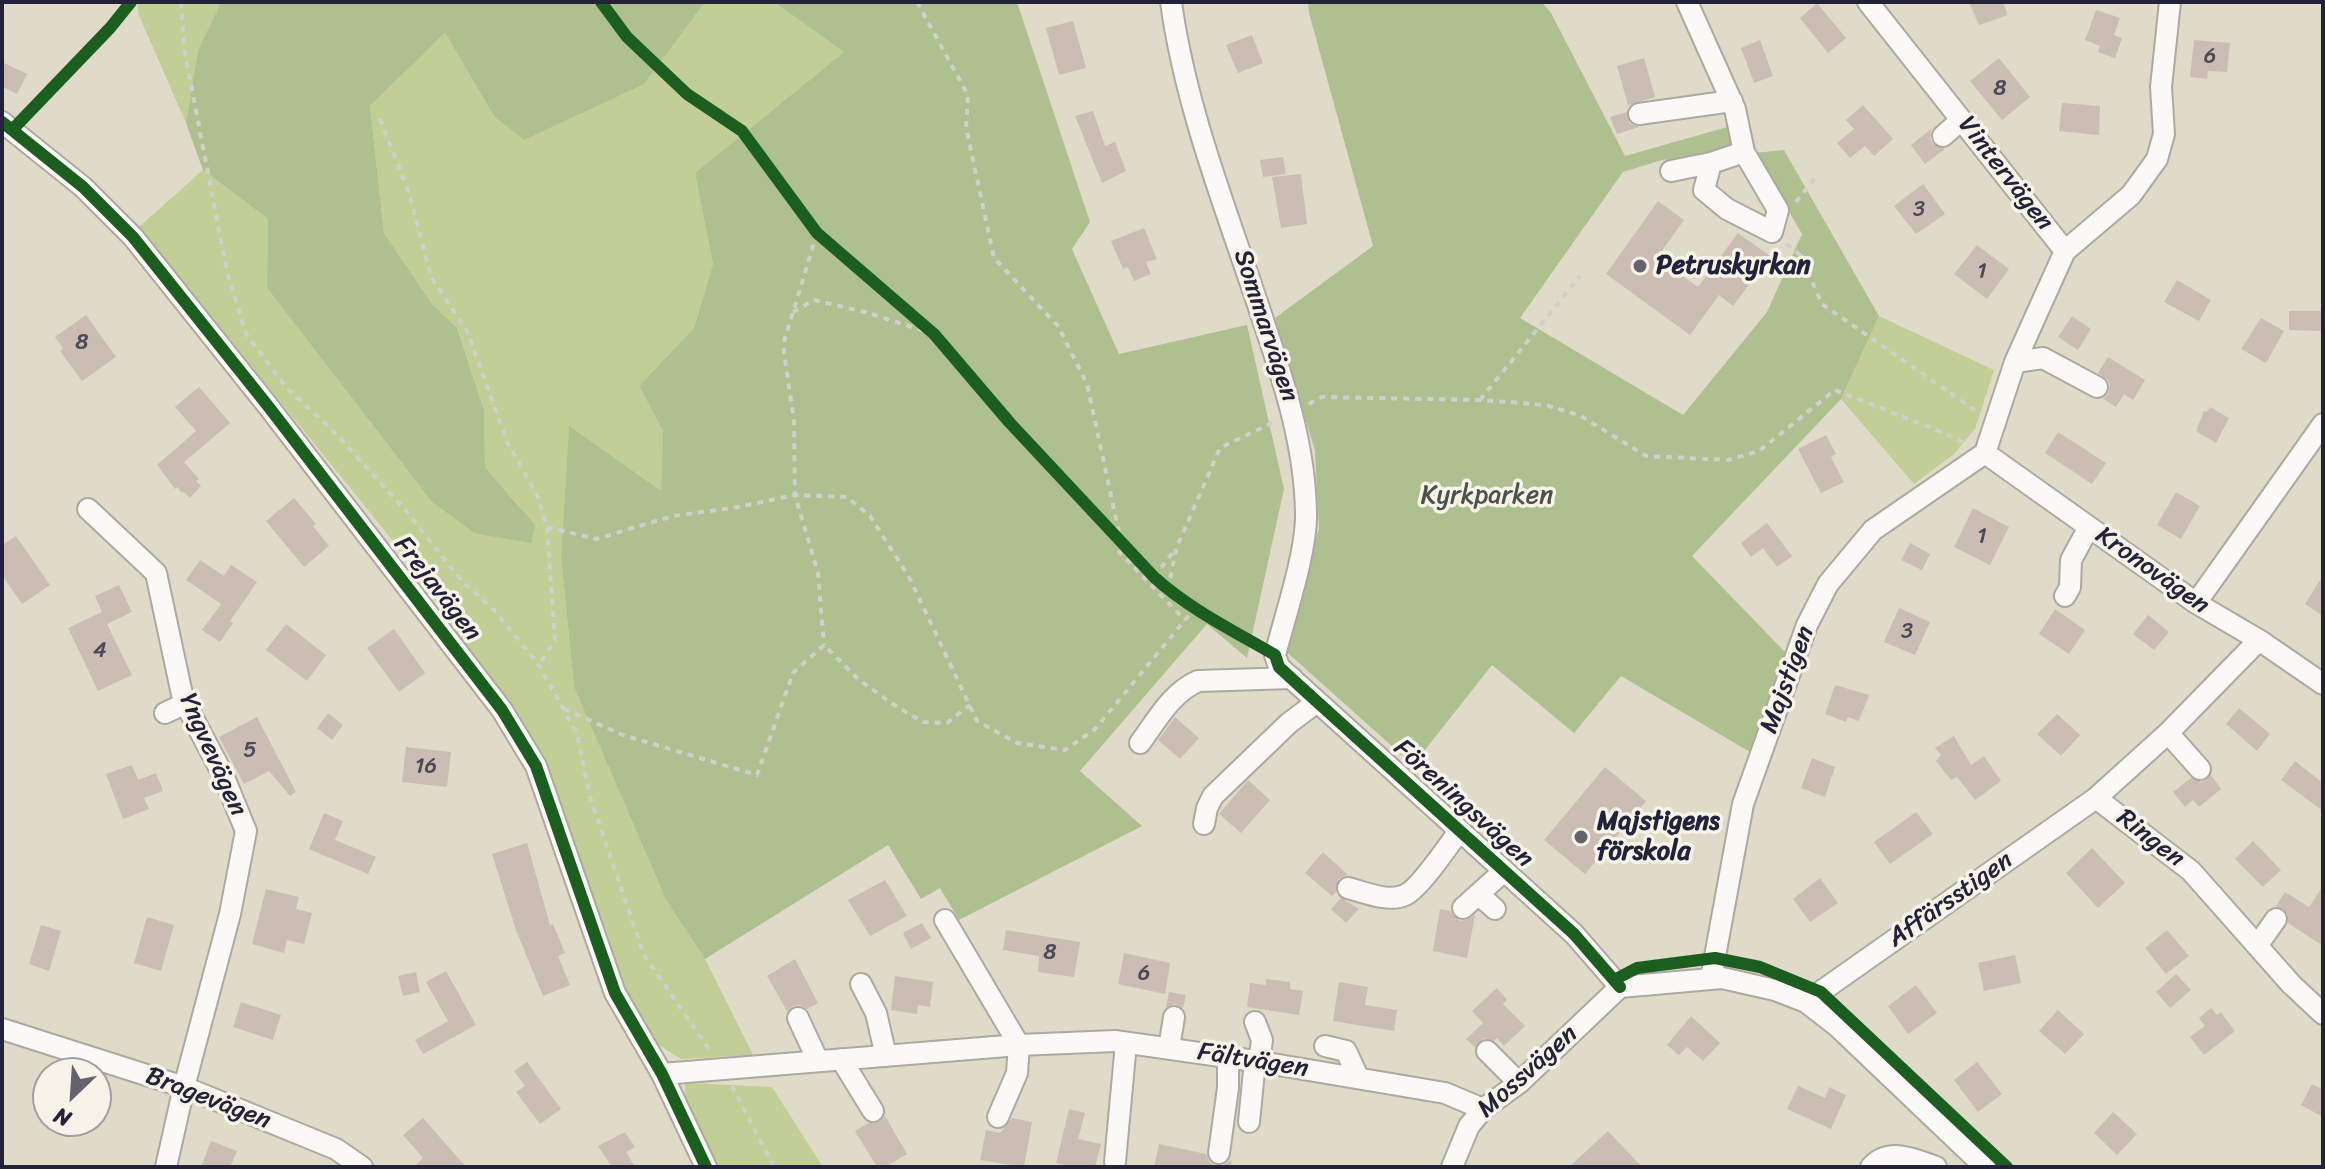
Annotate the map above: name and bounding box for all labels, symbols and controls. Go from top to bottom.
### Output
house number: 6 [2204,44,2216,70]
house number: 8 [1993,76,2007,102]
street label: Vintervägen [1951,110,2059,238]
house number: 3 [1913,197,1925,223]
street label: Sommarvägen [1226,246,1304,406]
place label: Petruskyrkan [1656,250,1811,282]
marker: Petruskyrkan [1631,257,1649,275]
house number: 1 [1977,259,1987,285]
house number: 8 [75,330,89,356]
park label: Kyrkparken [1421,480,1553,512]
street label: Kronovägen [2089,520,2215,622]
house number: 1 [1977,524,1987,550]
street label: Frejavägen [386,530,488,648]
house number: 3 [1901,619,1913,645]
street label: Majstigen [1754,622,1822,738]
house number: 4 [93,638,107,664]
street label: Yngvevägen [171,689,253,821]
street label: Föreningsvägen [1387,733,1539,875]
house number: 5 [243,738,257,764]
house number: 16 [415,754,437,780]
street label: Ringen [2110,803,2190,875]
place label: Majstigens förskola [1597,806,1720,868]
marker: Majstigens förskola [1572,828,1590,846]
street label: Affärsstigen [1882,845,2020,955]
house number: 8 [1043,940,1057,966]
house number: 6 [1138,961,1150,987]
street label: Mossvägen [1471,1019,1585,1125]
street label: Fältvägen [1195,1037,1311,1085]
north arrow [32,1057,112,1137]
street label: Bragevägen [141,1061,275,1137]
text: N [47,1096,78,1138]

